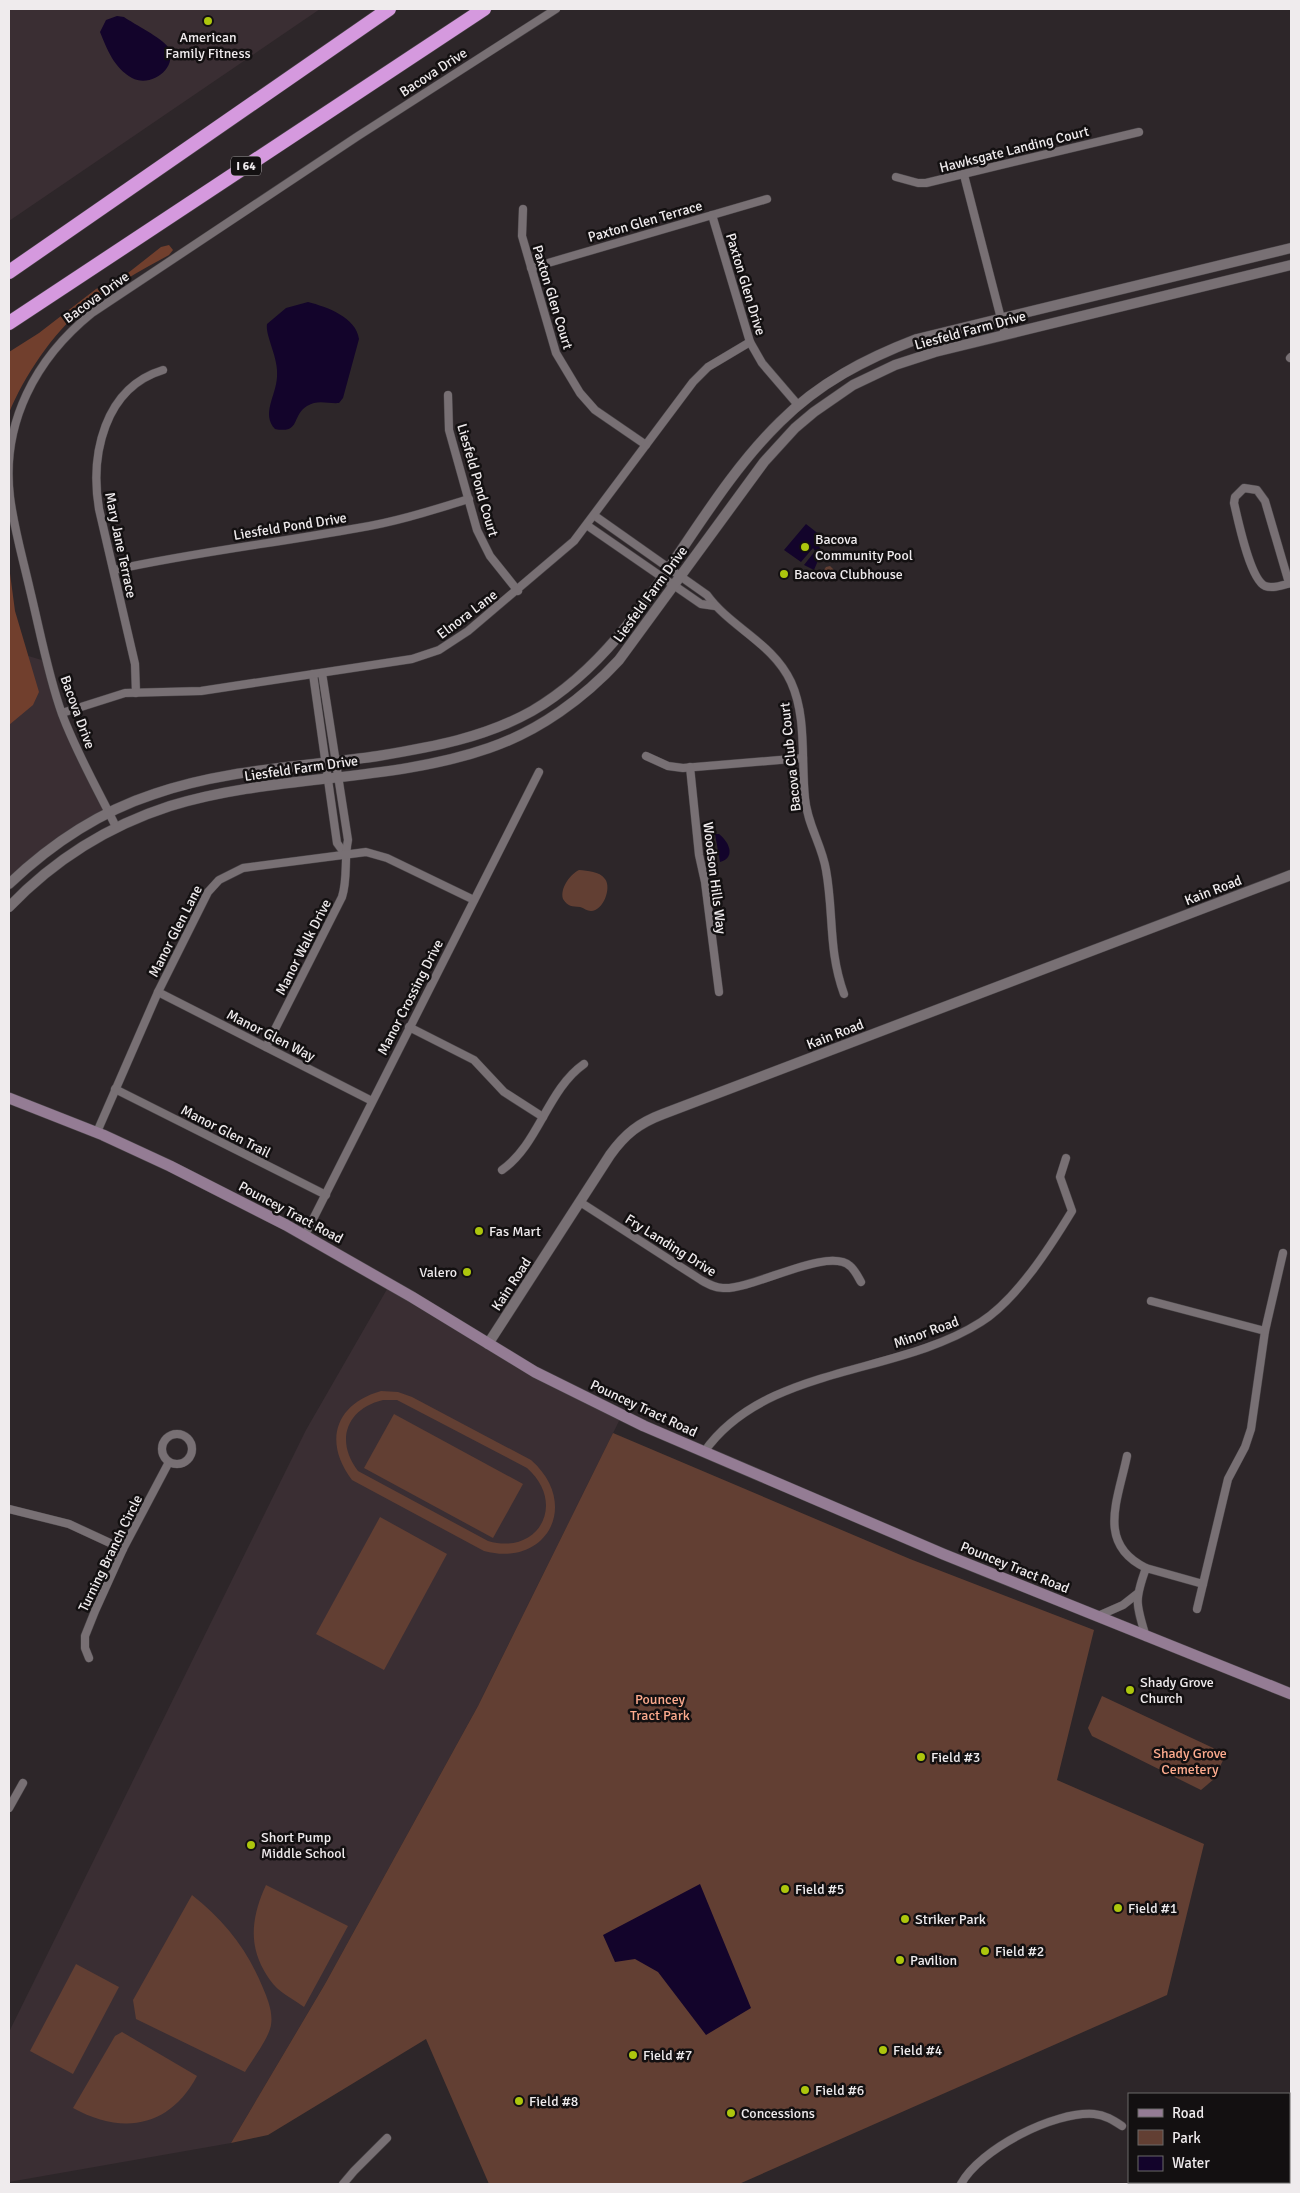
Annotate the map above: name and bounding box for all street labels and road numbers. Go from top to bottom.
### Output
street label: Bacova Drive [396,44,470,101]
street label: Hawksgate Landing Court [938,123,1091,176]
road number: I 64 [231,157,261,176]
street label: Paxton Glen Terrace [586,197,704,246]
street label: Paxton Glen Drive [722,231,769,337]
street label: Paxton Glen Court [529,243,577,352]
street label: Bacova Drive [60,268,132,327]
street label: Liesfeld Farm Drive [913,307,1028,354]
street label: Liesfeld Pond Court [453,422,502,539]
street label: Mary Jane Terrace [101,491,140,600]
street label: Liesfeld Pond Drive [232,509,348,544]
street label: Liesfeld Farm Drive [610,543,691,646]
street label: Elnora Lane [434,586,501,643]
street label: Bacova Drive [56,673,99,751]
street label: Bacova Club Court [776,701,805,812]
street label: Liesfeld Farm Drive [243,752,359,785]
street label: Woodson Hills Way [699,821,730,936]
street label: Kain Road [1182,872,1244,909]
street label: Manor Glen Lane [145,882,206,980]
street label: Manor Walk Drive [272,896,335,998]
street label: Manor Crossing Drive [374,936,447,1058]
street label: Manor Glen Way [224,1006,318,1065]
street label: Kain Road [804,1016,866,1053]
street label: Manor Glen Trail [178,1102,274,1161]
street label: Pouncey Tract Road [236,1178,346,1247]
street label: Fry Landing Drive [622,1210,720,1280]
street label: Kain Road [488,1255,535,1314]
street label: Minor Road [891,1313,961,1352]
street label: Pouncey Tract Road [588,1376,700,1441]
street label: Turning Branch Circle [75,1492,146,1615]
street label: Pouncey Tract Road [958,1538,1072,1597]

